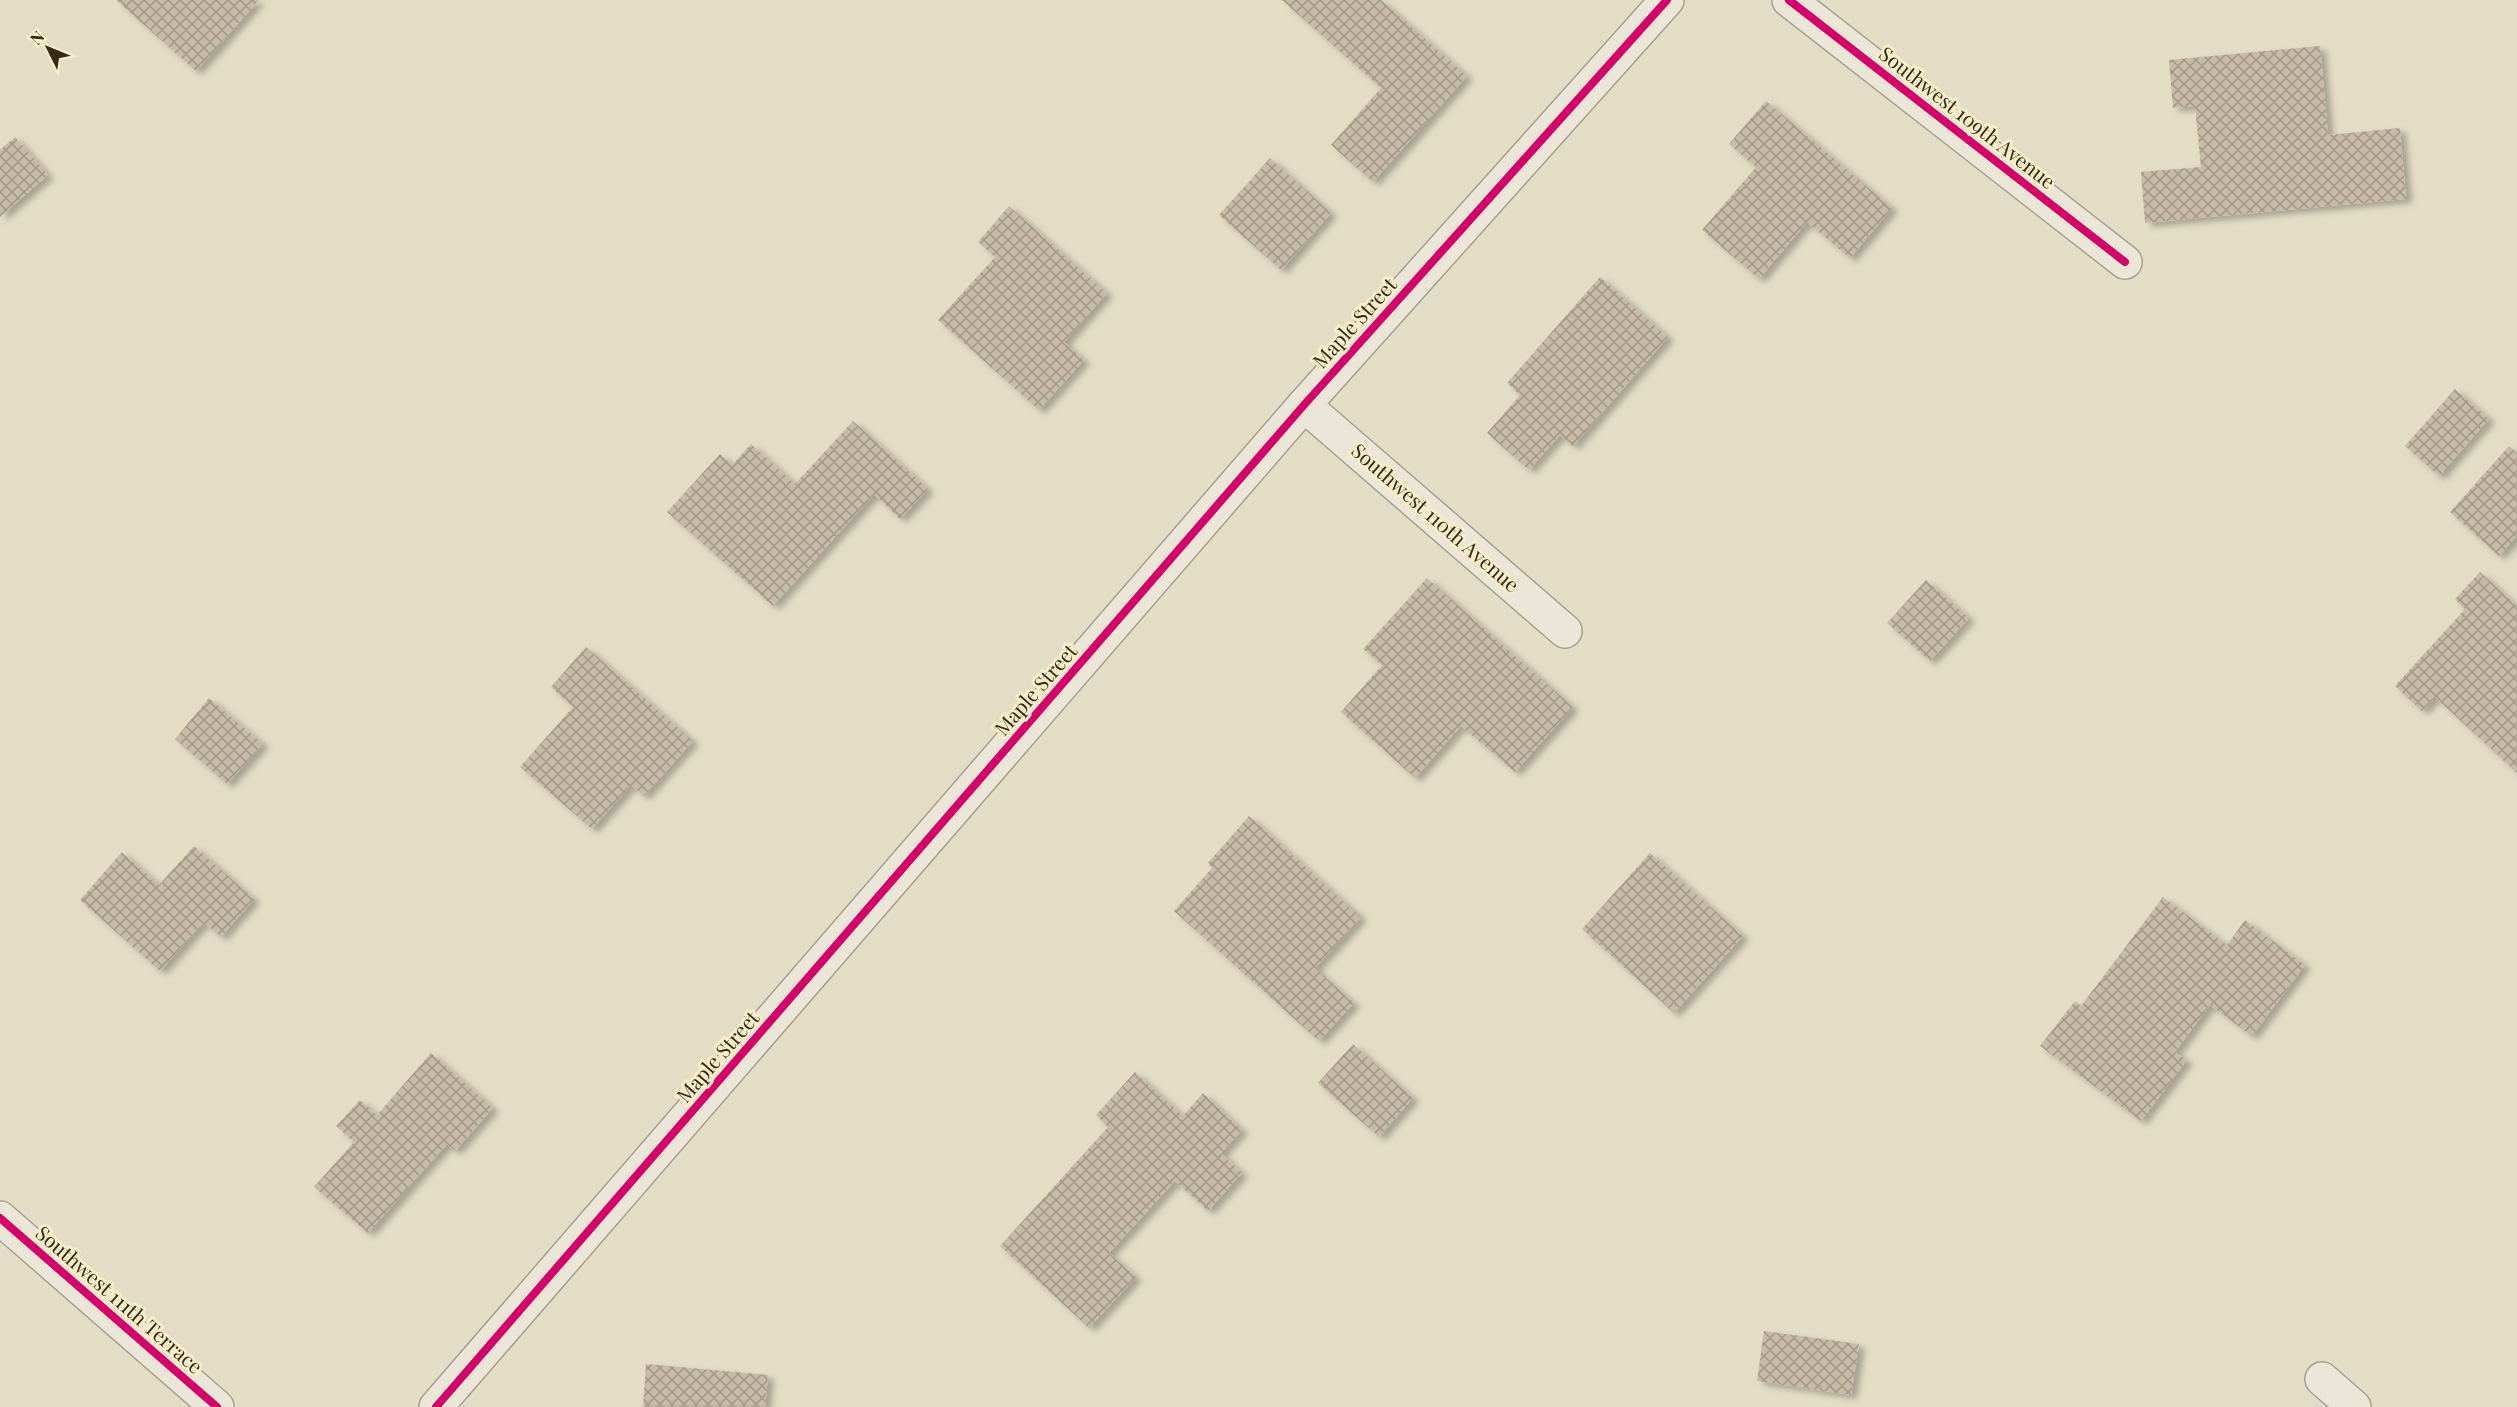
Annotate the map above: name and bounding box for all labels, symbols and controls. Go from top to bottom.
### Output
north arrow [18,18,78,78]
text: N [25,26,49,49]
street label: Southwest 109th Avenue [1874,39,2062,194]
street label: Maple Street [1306,270,1402,373]
street label: Southwest 110th Avenue [1346,436,1526,597]
street label: Maple Street [988,637,1083,741]
street label: Maple Street [670,1004,765,1108]
street label: Southwest 111th Terrace [31,1219,209,1379]

